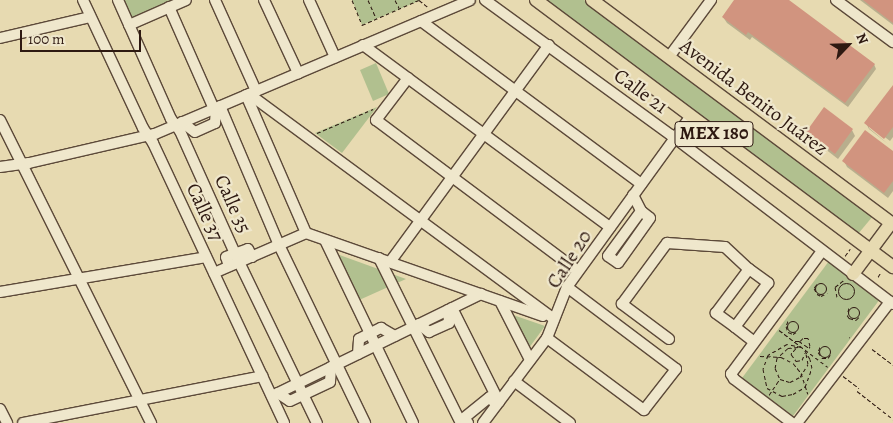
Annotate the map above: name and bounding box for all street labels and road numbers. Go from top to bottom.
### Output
street label: Avenida Benito Juárez [675,34,833,160]
street label: Calle 21 [609,63,673,119]
road number: MEX 180 [674,118,754,150]
street label: Calle 35 [210,171,256,237]
street label: Calle 37 [181,179,229,245]
street label: Calle 20 [541,225,597,293]

